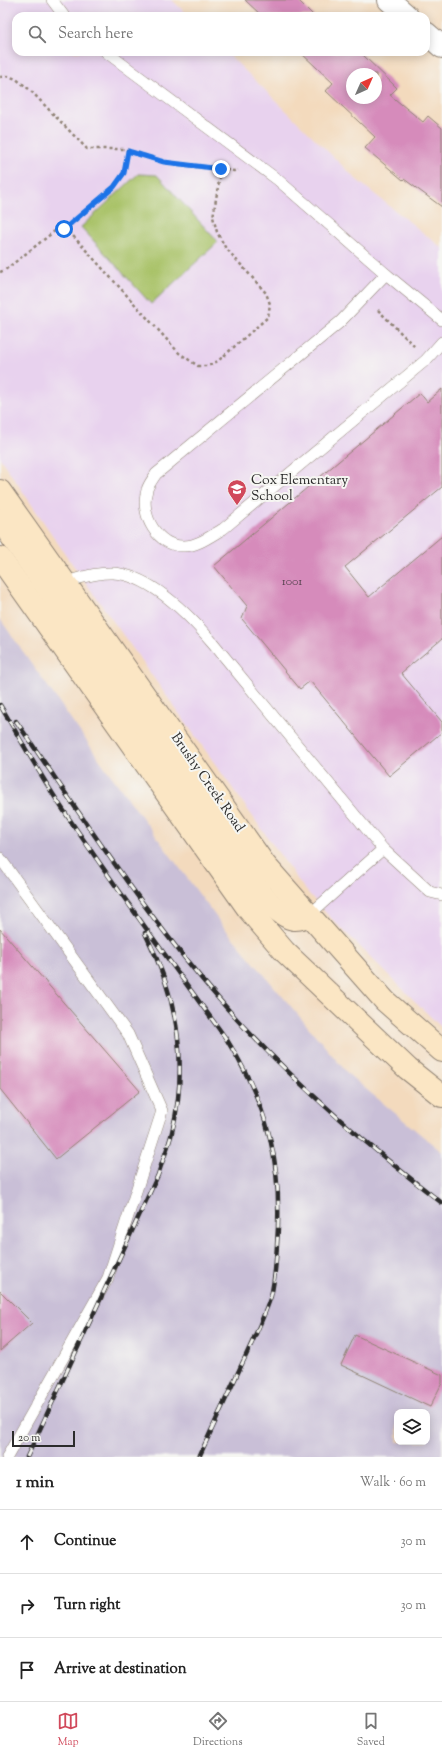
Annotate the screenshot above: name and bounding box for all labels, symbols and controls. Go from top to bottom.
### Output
search box [12,12,430,56]
icon: search [26,23,48,45]
text: Search here [58,24,133,45]
north arrow [346,68,382,104]
route end [212,160,230,178]
route start [55,220,73,238]
place label: Cox Elementary School [251,471,348,507]
school or university icon: Cox Elementary School [226,478,248,506]
house number: 1001 [282,573,302,591]
street label: Brushy Creek Road [165,729,249,837]
map controls [394,1409,430,1445]
button: layers [394,1409,430,1445]
scale bar [12,1429,75,1448]
text: 20 m [18,1430,40,1446]
text: 1 min [16,1471,54,1495]
text: Walk · 60 m [360,1474,426,1492]
icon: ahead [16,1531,38,1553]
text: Continue [54,1531,116,1552]
text: 30 m [400,1533,426,1551]
icon: right [16,1595,38,1617]
text: Turn right [54,1595,120,1616]
text: 30 m [400,1597,426,1615]
icon: arrive [16,1659,38,1681]
text: Arrive at destination [54,1659,187,1680]
tab: Map [57,1710,79,1750]
tab: Directions [193,1710,243,1750]
tab: Saved [357,1710,385,1750]

